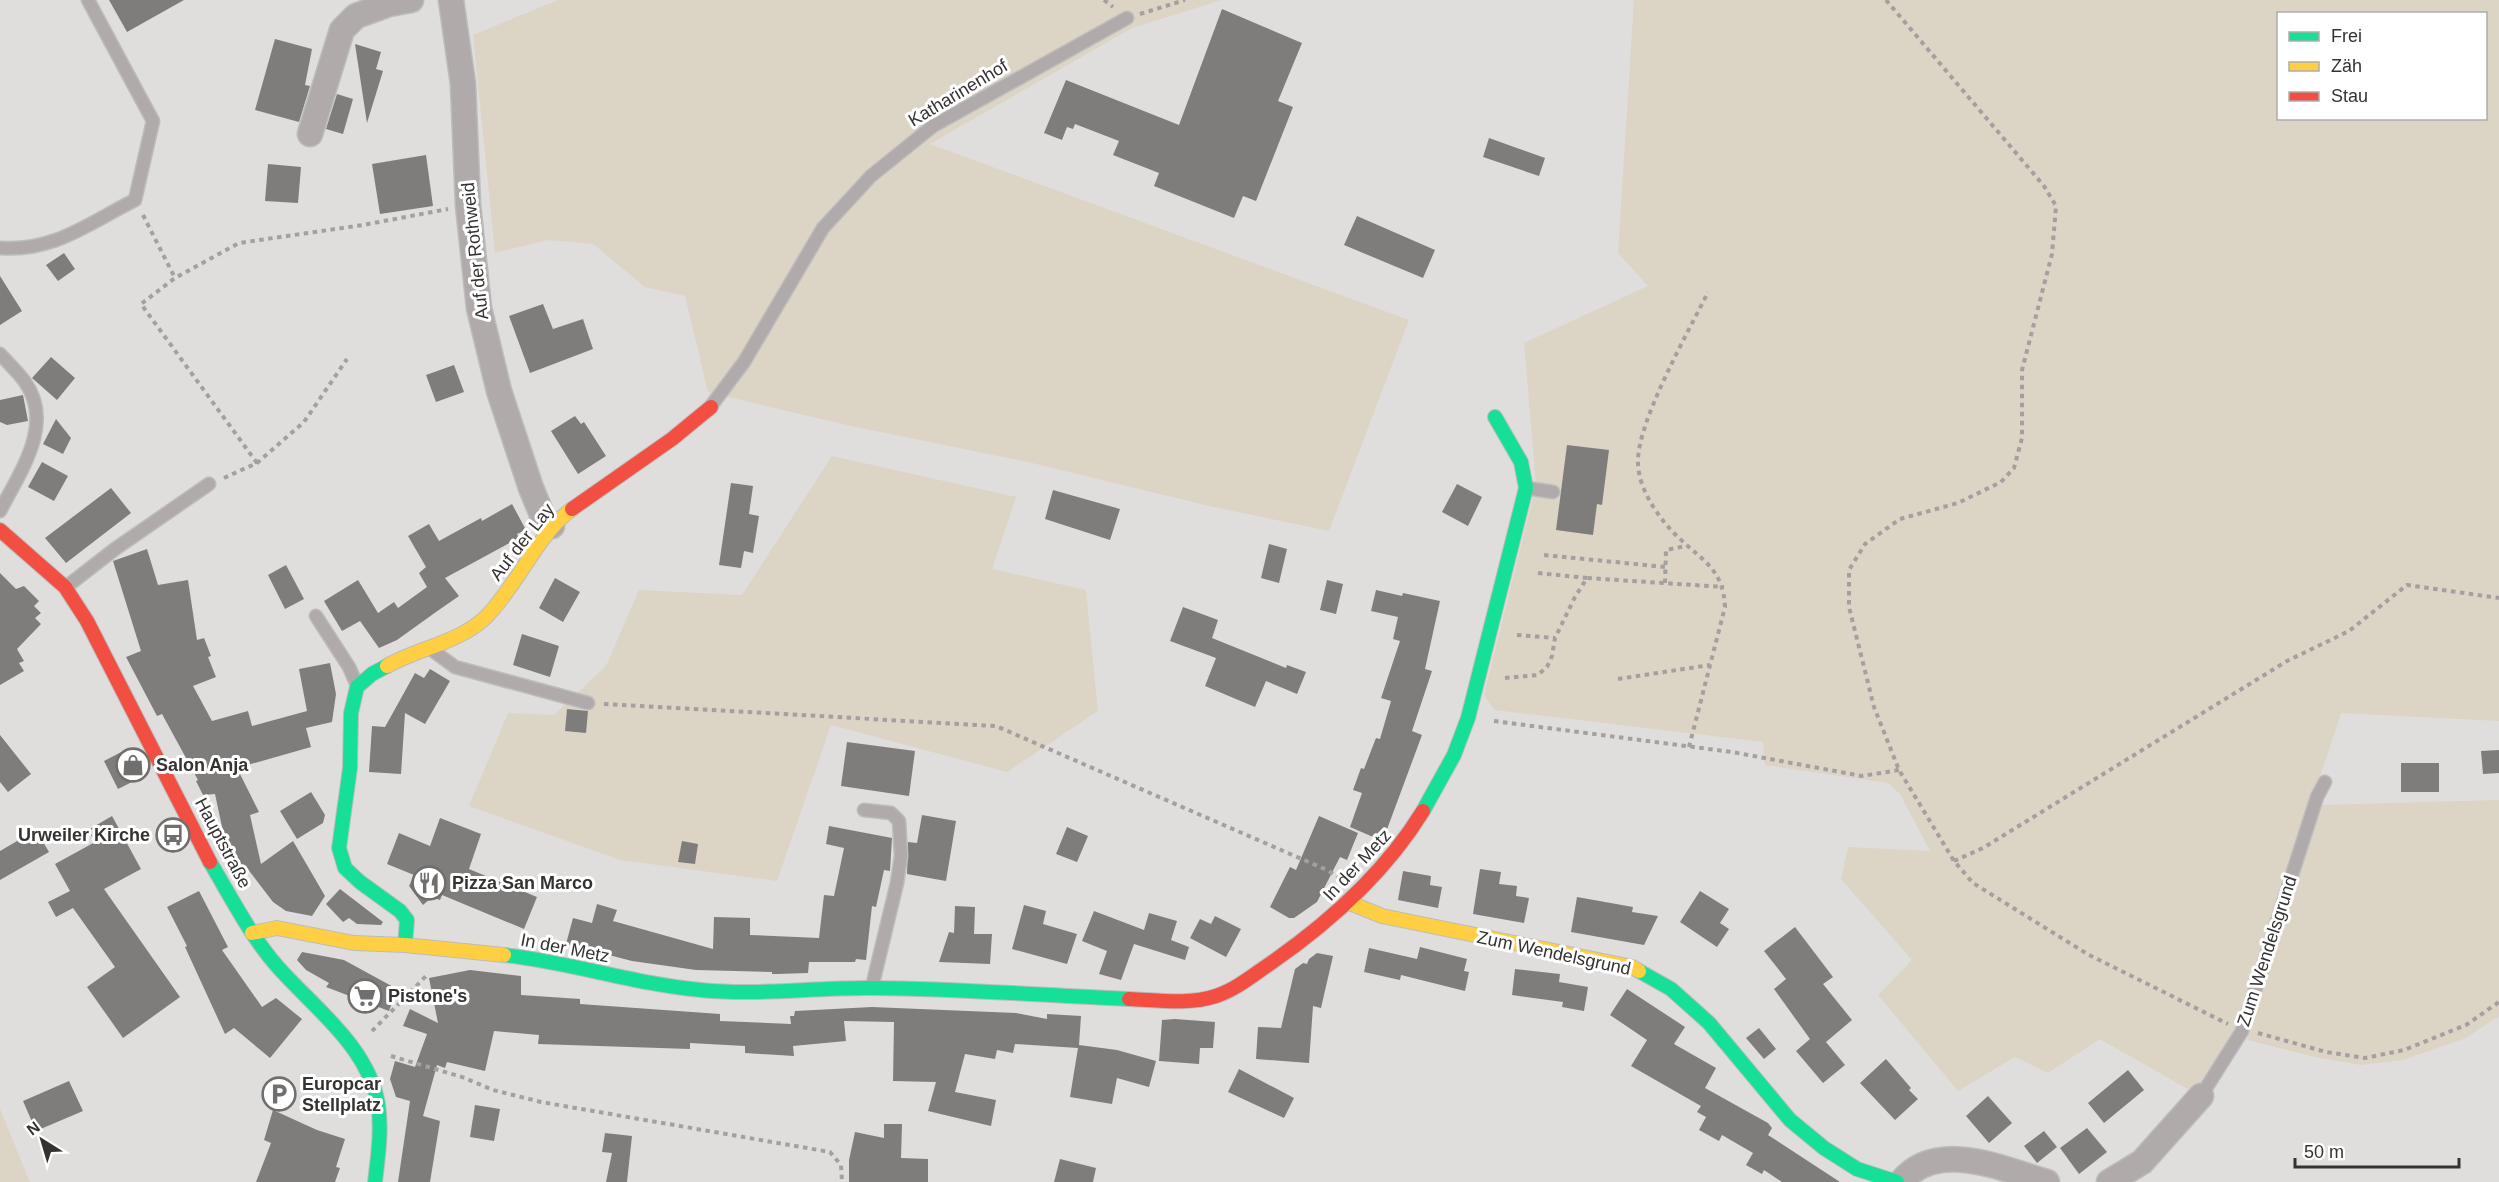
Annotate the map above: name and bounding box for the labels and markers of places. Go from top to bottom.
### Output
shop icon: Salon Anja [115,747,151,783]
place label: Salon Anja [156,755,249,775]
bus stop icon: Urweiler Kirche [155,817,191,853]
place label: Urweiler Kirche [18,825,150,845]
restaurant icon: Pizza San Marco [411,865,447,901]
place label: Pizza San Marco [452,873,593,893]
supermarket icon: Pistone's [347,978,383,1014]
place label: Pistone's [388,986,467,1006]
place label: Europcar Stellplatz [302,1074,381,1115]
parking icon: Europcar Stellplatz [261,1076,297,1112]

